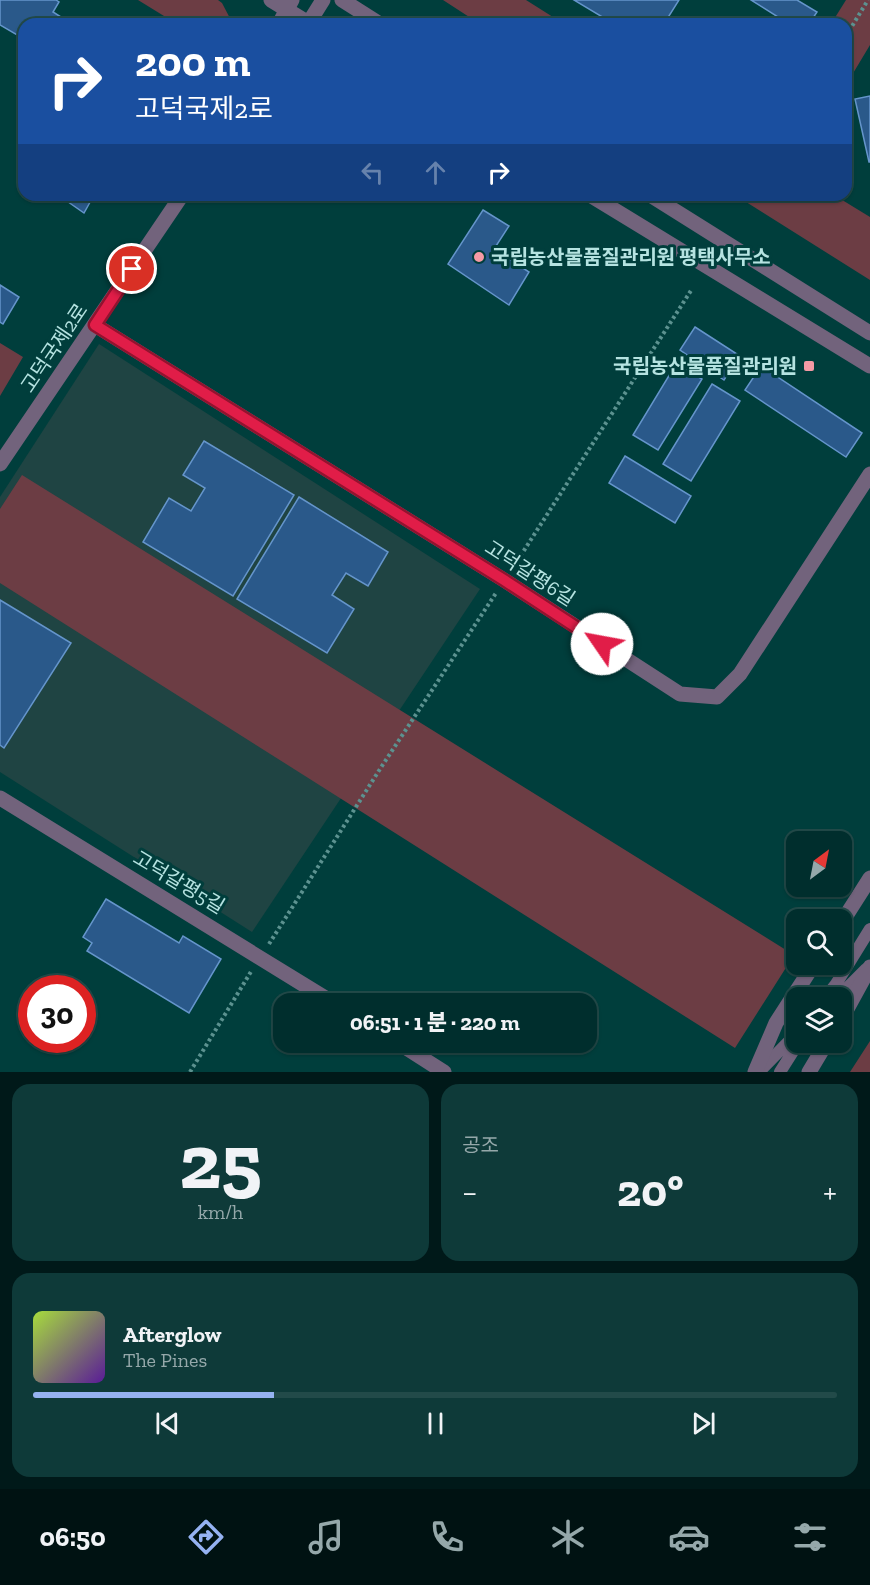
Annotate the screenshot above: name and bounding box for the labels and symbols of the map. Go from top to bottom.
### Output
pin [106,243,157,294]
place label: 국립농산물품질관리원 평택사무소 [491,245,771,269]
marker: 국립농산물품질관리원 평택사무소 [472,250,486,264]
street label: 고덕국제2로 [15,299,93,397]
place label: 국립농산물품질관리원 [613,354,797,378]
marker: 국립농산물품질관리원 [802,359,816,373]
street label: 고덕갈평6길 [480,535,580,611]
position arrow [570,612,634,676]
north arrow [786,831,852,897]
street label: 고덕갈평5길 [129,845,229,919]
speed limit sign: 30 [18,975,96,1053]

